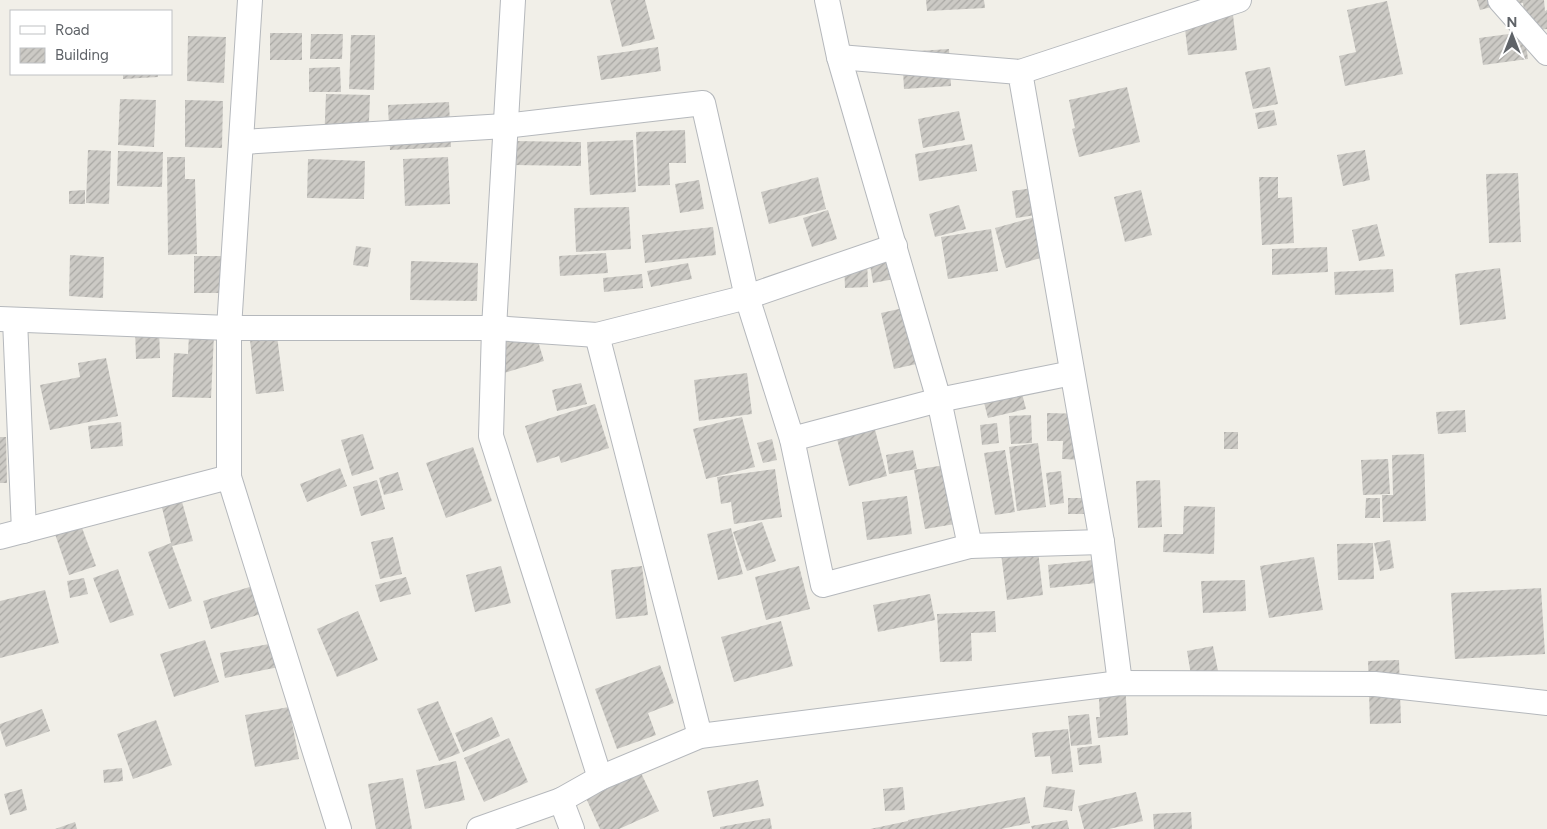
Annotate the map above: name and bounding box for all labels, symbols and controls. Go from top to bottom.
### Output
legend [10,10,172,75]
north arrow [1487,10,1537,60]
text: N [1507,14,1517,31]
text: Road [55,21,90,39]
text: Building [55,46,109,64]

